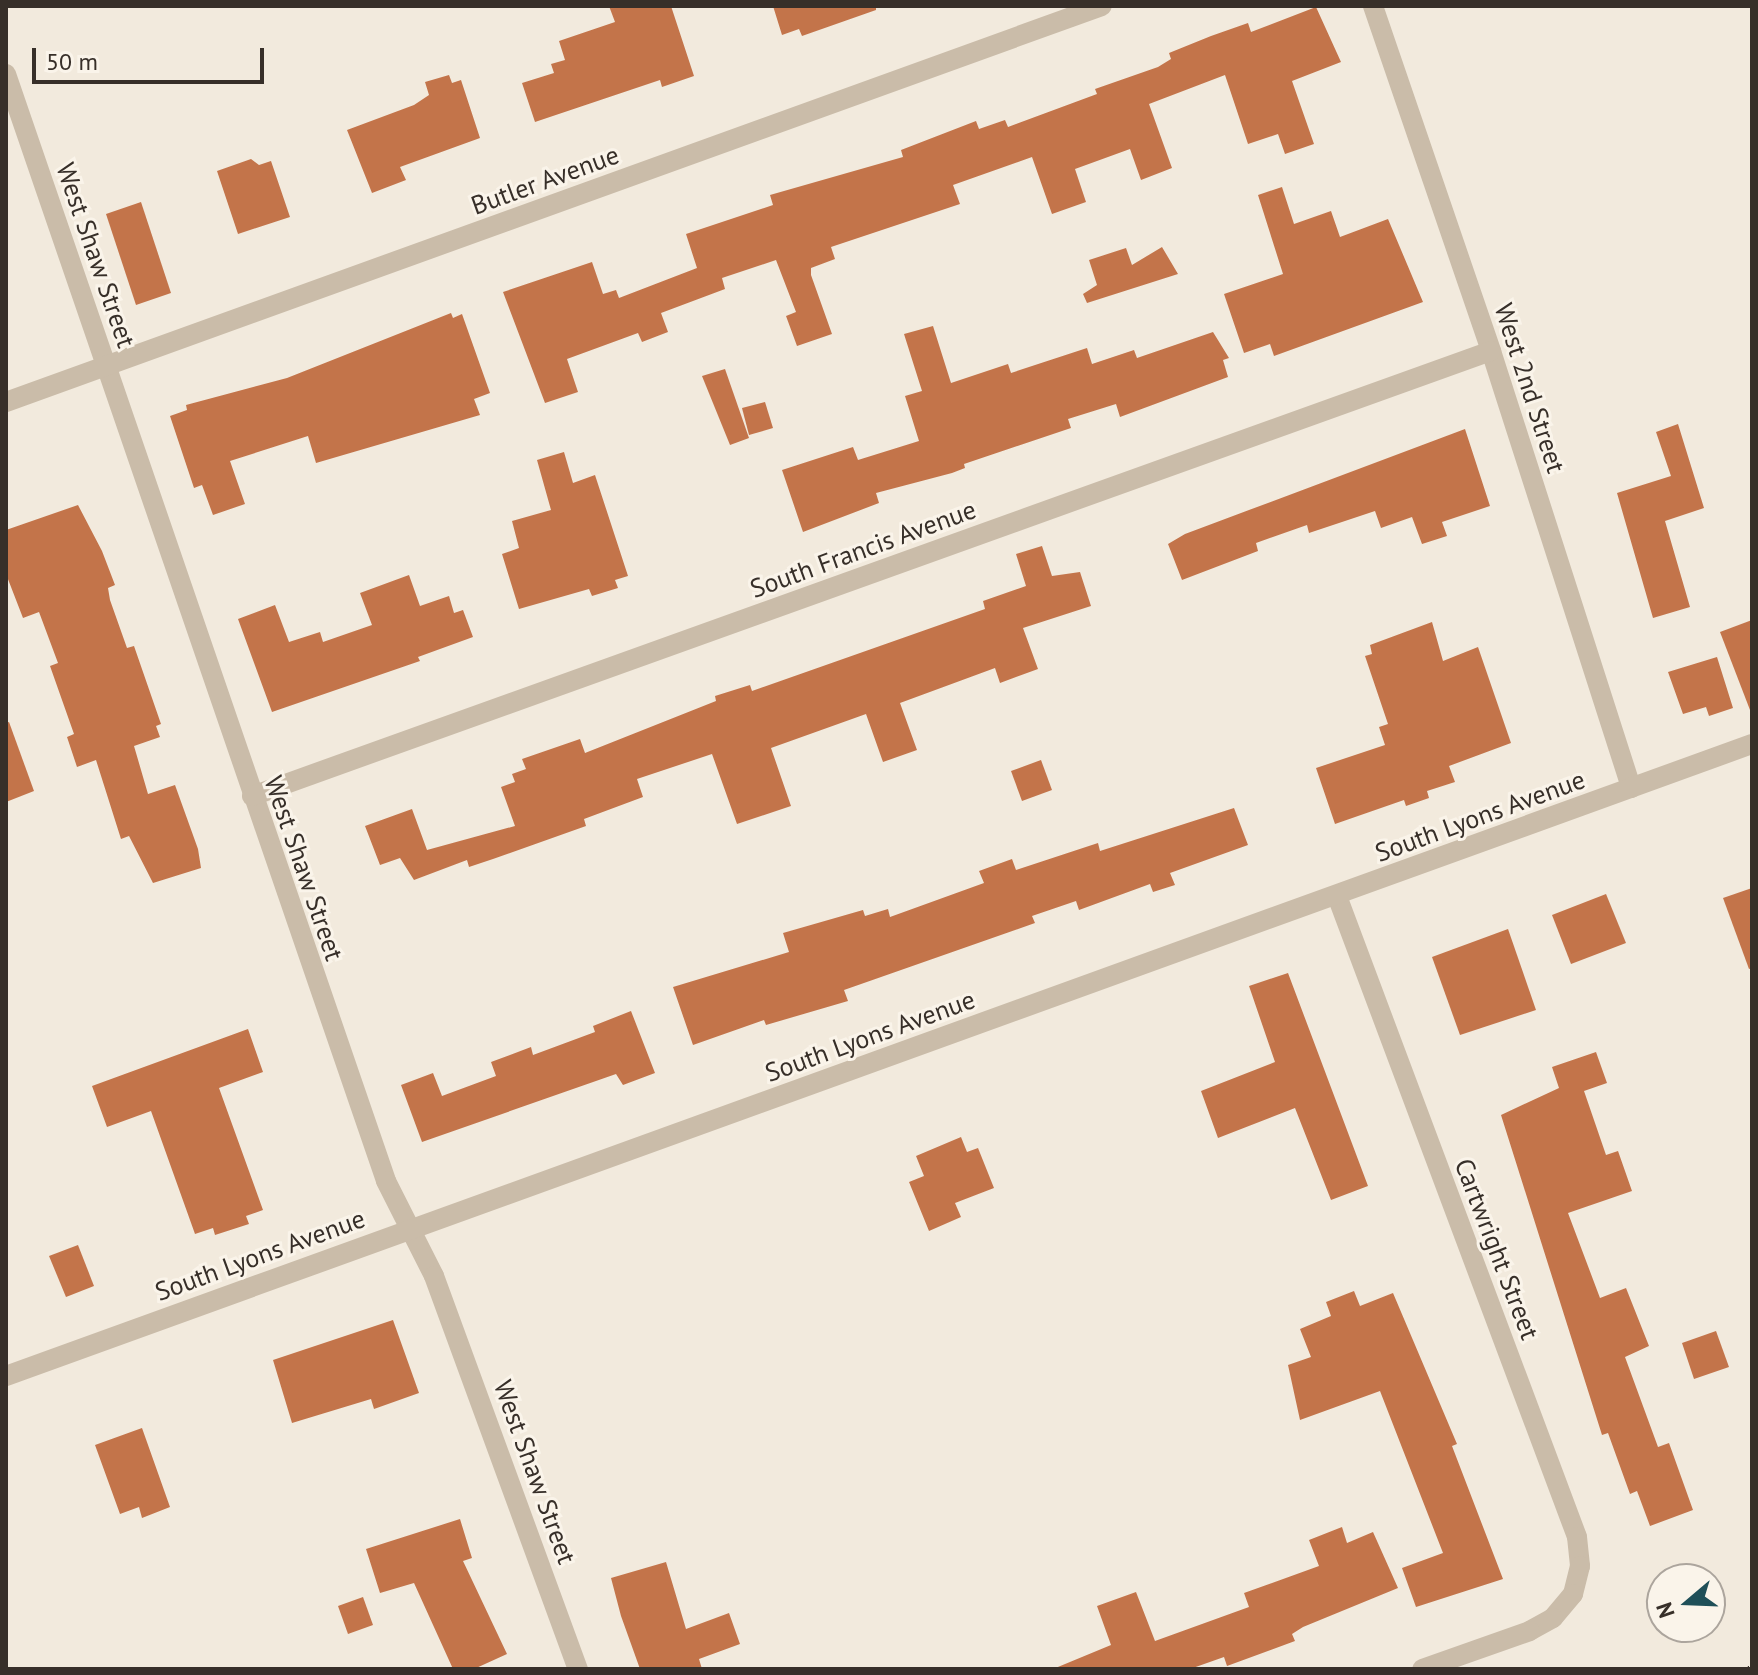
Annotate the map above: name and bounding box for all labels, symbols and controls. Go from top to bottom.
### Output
scale bar [36,32,268,82]
text: 50 m [46,46,98,77]
street label: Butler Avenue [466,139,624,221]
street label: West Shaw Street [50,158,142,352]
street label: West 2nd Street [1488,299,1572,477]
street label: South Francis Avenue [745,493,981,605]
street label: South Lyons Avenue [1370,763,1590,869]
street label: West Shaw Street [258,771,350,965]
street label: South Lyons Avenue [760,983,980,1089]
street label: Cartwright Street [1448,1154,1546,1344]
street label: South Lyons Avenue [150,1202,370,1308]
street label: West Shaw Street [487,1376,583,1568]
north arrow [1646,1563,1726,1643]
text: N [1650,1599,1681,1622]

